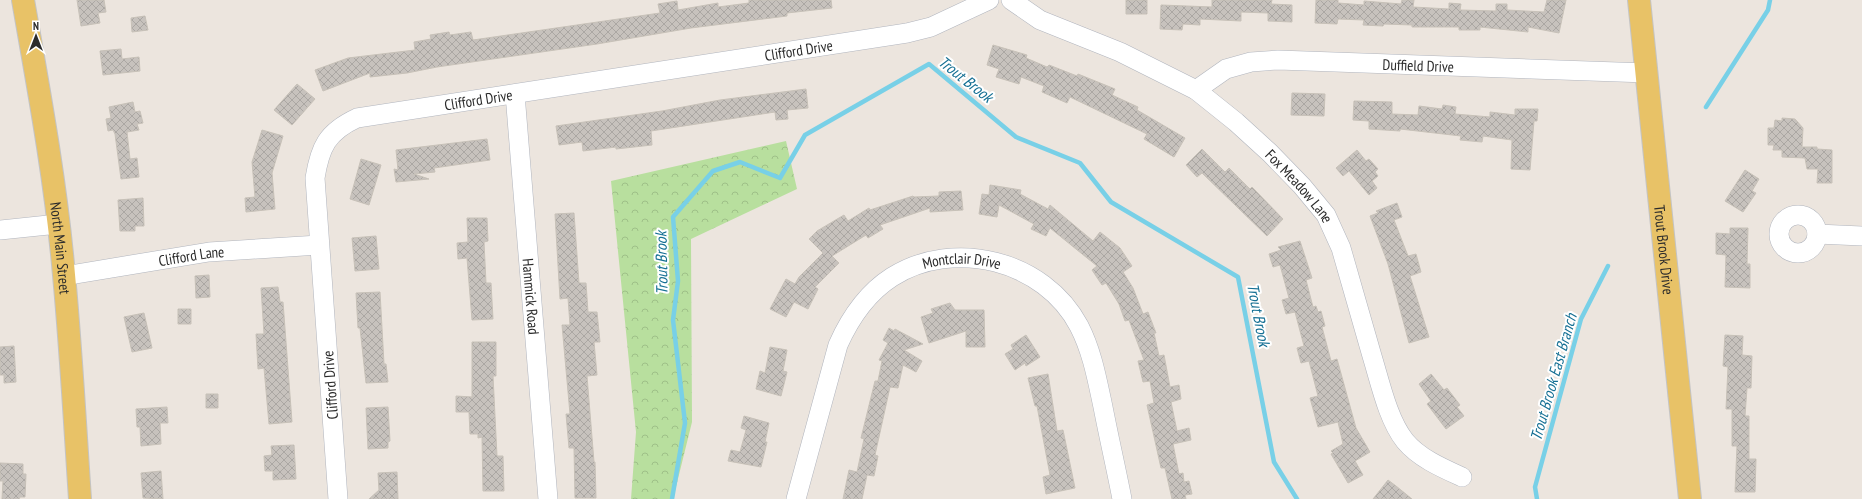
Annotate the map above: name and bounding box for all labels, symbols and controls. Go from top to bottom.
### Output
north arrow [16,16,56,56]
text: N [33,19,39,33]
street label: Clifford Drive [763,35,834,64]
water label: Trout Brook [935,51,999,108]
street label: Duffield Drive [1382,54,1454,76]
street label: Clifford Drive [443,85,514,114]
street label: Fox Meadow Lane [1262,145,1338,225]
street label: North Main Street [47,201,75,295]
street label: Trout Brook Drive [1650,204,1679,295]
water label: Trout Brook [650,229,672,295]
street label: Clifford Lane [157,242,225,270]
street label: Montclair Drive [920,248,1003,273]
street label: Hammick Road [519,257,544,335]
water label: Trout Brook [1243,282,1275,350]
water label: Trout Brook East Branch [1525,310,1581,443]
street label: Clifford Drive [318,350,342,420]

